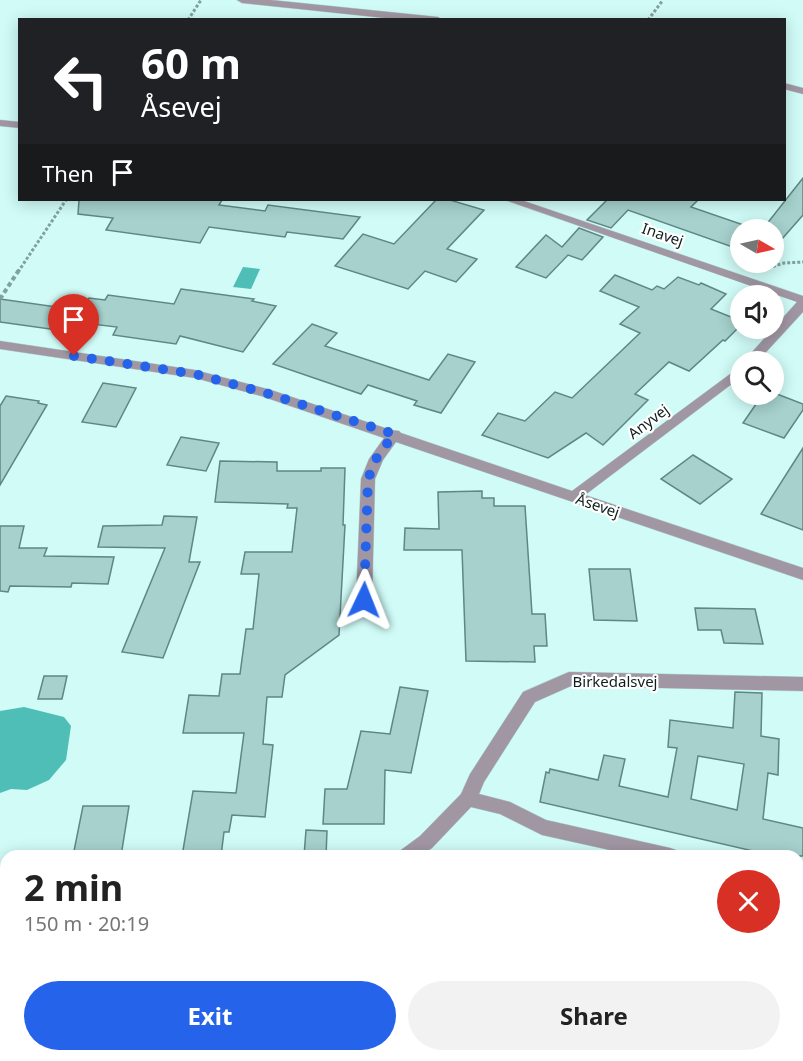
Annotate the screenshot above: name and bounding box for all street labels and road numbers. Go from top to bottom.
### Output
street label: Inavej [640,218,686,250]
street label: Anyvej [623,399,673,443]
street label: Åsevej [574,488,622,522]
street label: Birkedalsvej [573,671,657,691]

